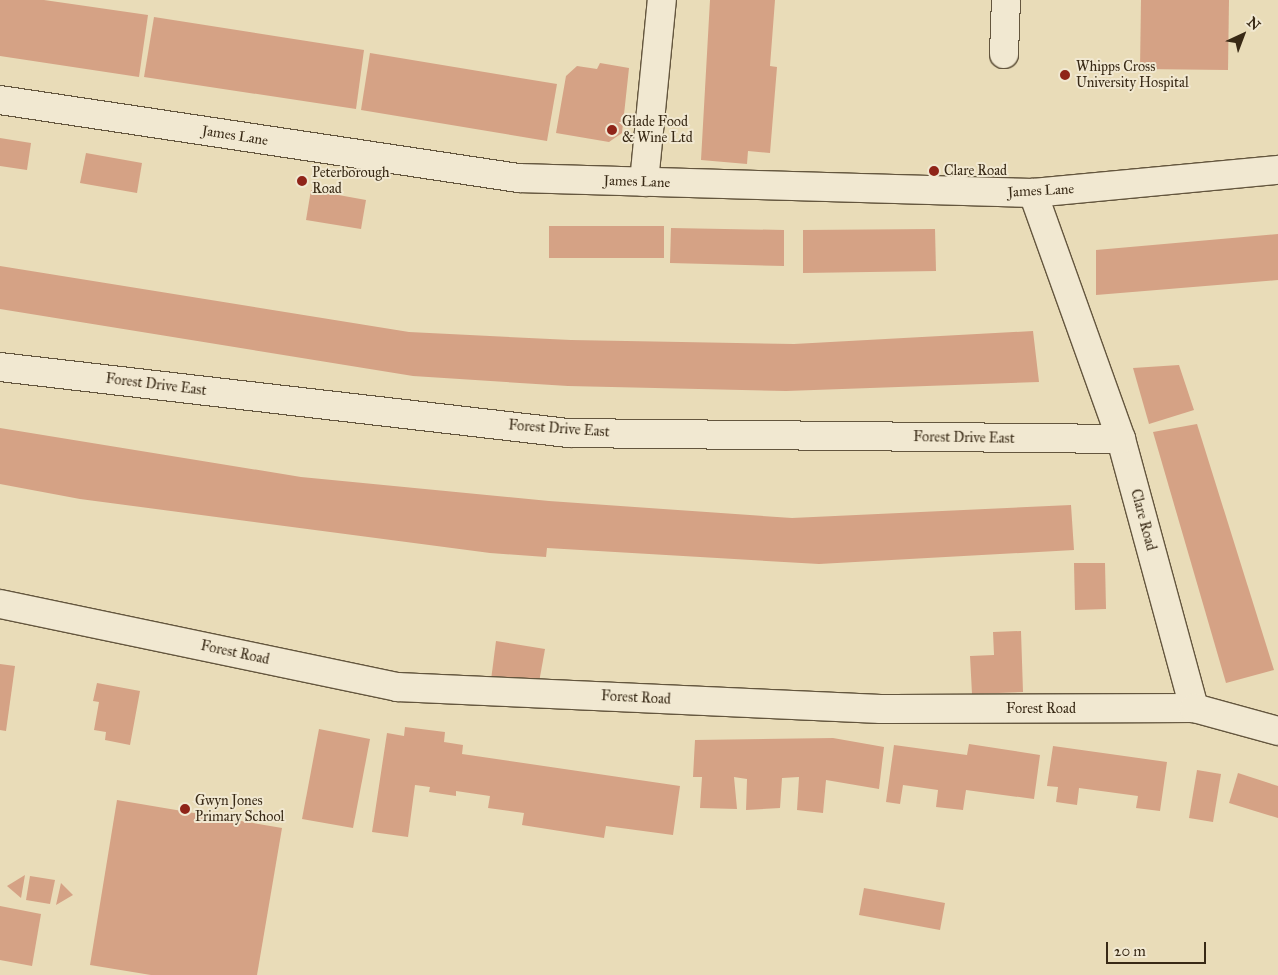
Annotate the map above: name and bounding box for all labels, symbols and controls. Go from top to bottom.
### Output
north arrow [1218,10,1268,60]
text: N [1243,13,1264,34]
place label: Whipps Cross University Hospital [1076,59,1189,92]
marker: Whipps Cross University Hospital [1058,68,1072,82]
place label: Glade Food & Wine Ltd [622,114,693,146]
street label: James Lane [201,122,269,150]
marker: Glade Food & Wine Ltd [606,124,618,136]
place label: Clare Road [944,163,1007,179]
place label: Peterborough Road [312,165,390,198]
marker: Clare Road [928,165,940,177]
street label: James Lane [603,172,671,192]
marker: Peterborough Road [296,175,308,187]
street label: James Lane [1007,181,1075,201]
street label: Forest Drive East [105,370,207,400]
street label: Forest Drive East [508,417,610,441]
street label: Forest Drive East [913,429,1015,447]
street label: Clare Road [1127,487,1159,553]
street label: Forest Road [199,638,271,668]
street label: Forest Road [601,688,671,708]
street label: Forest Road [1006,701,1076,717]
place label: Gwyn Jones Primary School [195,793,284,826]
marker: Gwyn Jones Primary School [179,803,191,815]
scale bar [1108,932,1208,964]
text: 20 m [1114,942,1146,960]

